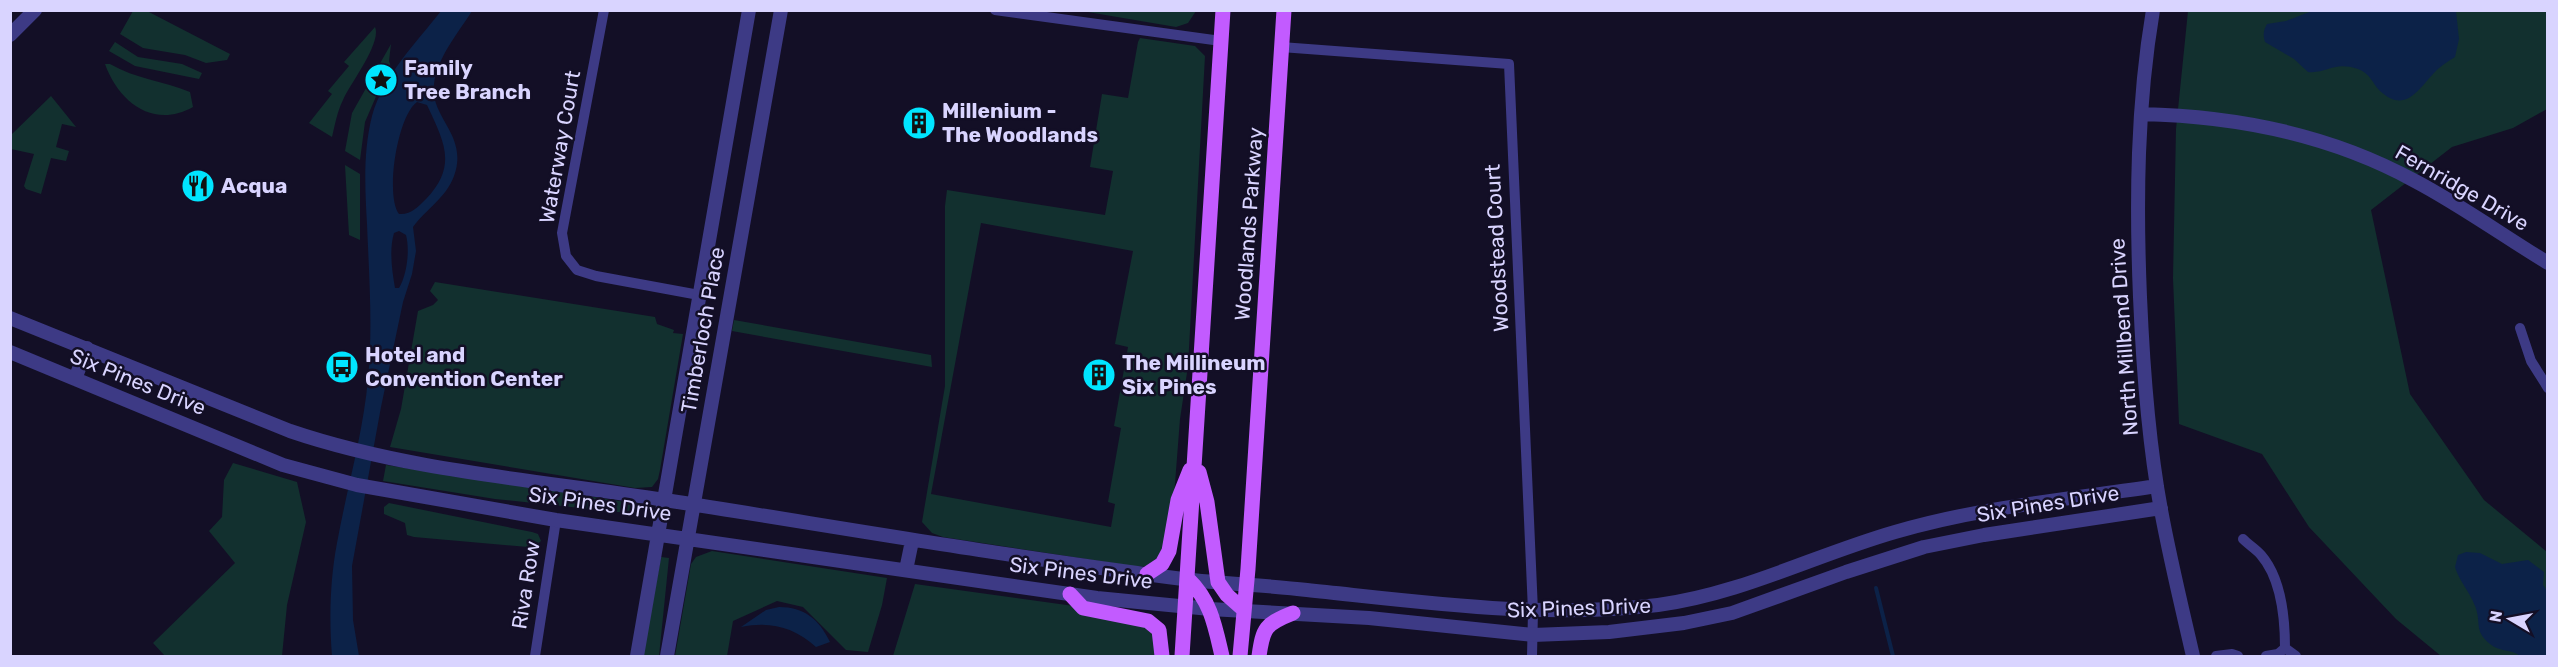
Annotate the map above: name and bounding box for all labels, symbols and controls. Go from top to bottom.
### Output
place label: Family Tree Branch [404,55,531,104]
place icon: Family Tree Branch [363,62,399,98]
street label: Waterway Court [534,69,585,225]
place label: Millenium - The Woodlands [942,98,1098,147]
building icon: Millenium - The Woodlands [901,105,937,141]
street label: Woodlands Parkway [1229,126,1268,322]
street label: Fernridge Drive [2391,139,2533,236]
street label: Woodstead Court [1480,164,1513,332]
restaurant icon: Acqua [180,168,216,204]
place label: Acqua [221,173,287,198]
street label: North Millbend Drive [2104,237,2143,437]
street label: Timberloch Place [676,245,729,415]
place label: Hotel and Convention Center [365,342,563,391]
street label: Six Pines Drive [67,343,210,420]
bus stop icon: Hotel and Convention Center [324,349,360,385]
place label: The Millineum Six Pines [1122,350,1266,399]
building icon: The Millineum Six Pines [1081,357,1117,393]
street label: Six Pines Drive [1975,480,2121,527]
street label: Six Pines Drive [527,481,673,526]
street label: Riva Row [506,539,545,631]
street label: Six Pines Drive [1008,551,1154,594]
north arrow [2480,589,2540,649]
street label: Six Pines Drive [1507,592,1651,623]
text: N [2485,609,2506,624]

